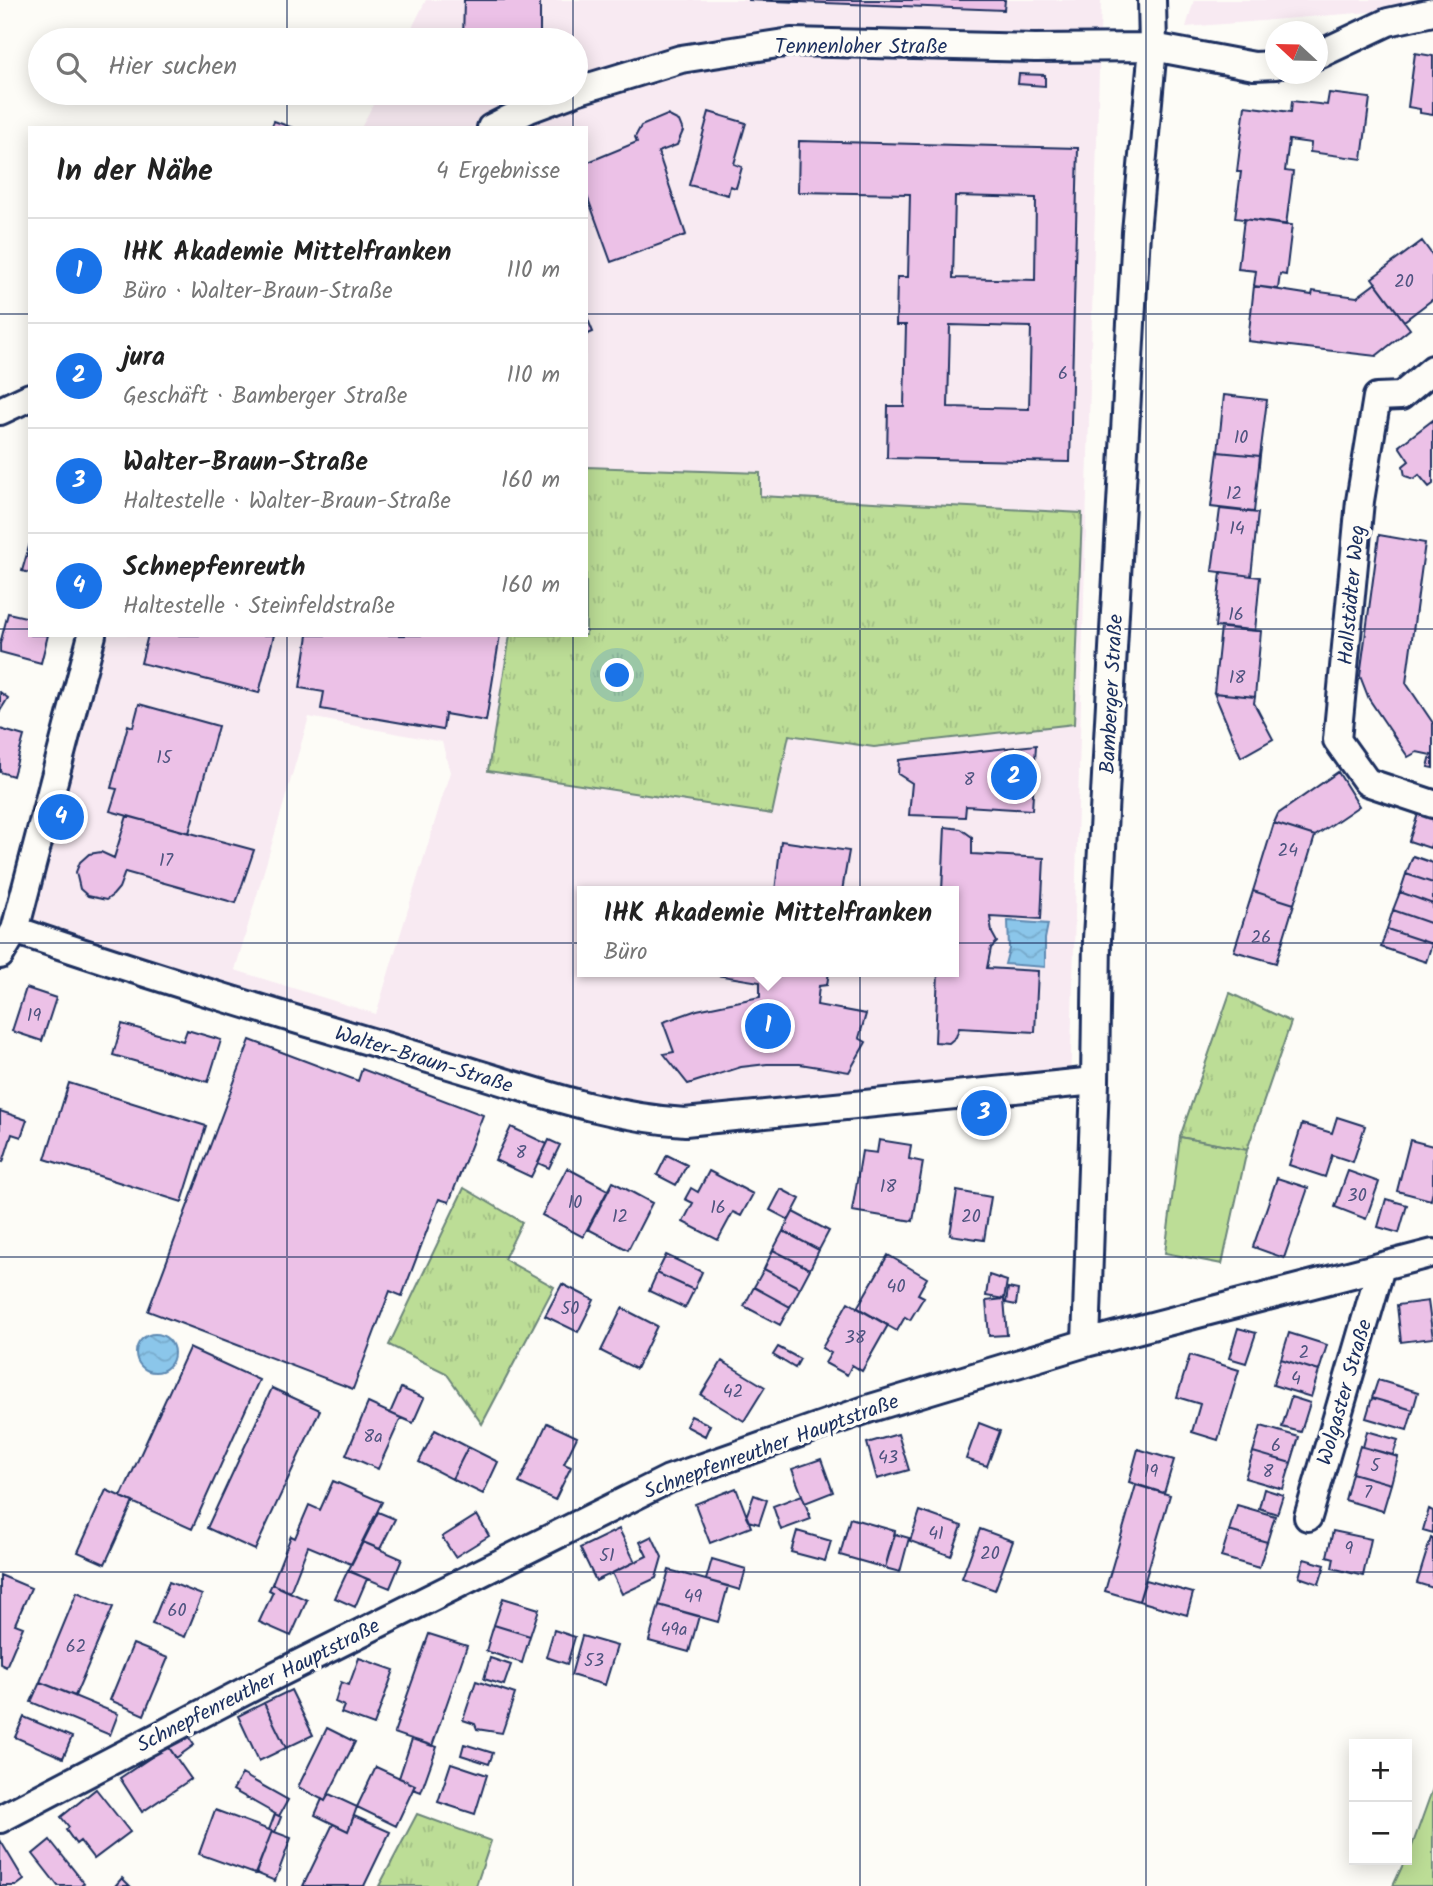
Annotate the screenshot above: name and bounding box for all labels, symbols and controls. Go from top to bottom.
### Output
north arrow [1265,21,1328,84]
search box [28,28,588,105]
street label: Tennenloher Straße [775,31,948,64]
text: Hier suchen [108,46,237,88]
icon: search [52,48,90,86]
text: In der Nähe [56,148,213,196]
text: 4 Ergebnisse [436,154,560,190]
text: IHK Akademie Mittelfranken [123,232,451,274]
text: 1 [76,253,82,289]
text: 110 m [507,253,560,289]
house number: 20 [1394,268,1414,297]
text: Büro · Walter-Braun-Straße [123,274,393,310]
text: jura [123,337,165,379]
text: 2 [72,358,86,394]
text: 110 m [507,358,560,394]
house number: 6 [1058,360,1068,389]
text: Geschäft · Bamberger Straße [123,379,407,415]
house number: 10 [1234,424,1248,453]
text: Walter-Braun-Straße [123,442,368,484]
text: 3 [73,463,85,499]
text: 160 m [501,463,560,499]
house number: 12 [1226,480,1242,509]
text: Haltestelle · Walter-Braun-Straße [123,484,451,520]
house number: 14 [1229,515,1245,544]
street label: Hallstädter Weg [1330,524,1375,667]
text: Schnepfenreuth [123,547,305,589]
text: 4 [73,568,85,604]
text: 160 m [501,568,560,604]
text: Haltestelle · Steinfeldstraße [123,589,395,625]
house number: 16 [1228,601,1244,630]
street label: Bamberger Straße [1092,613,1133,775]
your location [600,658,634,692]
house number: 18 [1229,664,1245,693]
house number: 15 [156,744,173,773]
pin: 2 [991,751,1037,803]
house number: 8 [964,766,975,795]
pin: 4 [38,791,84,843]
house number: 24 [1278,837,1298,866]
house number: 17 [159,847,174,876]
popup [577,886,959,977]
text: IHK Akademie Mittelfranken [604,893,932,935]
house number: 26 [1251,924,1271,953]
text: Büro [604,935,648,971]
pin: 1 [745,1000,791,1052]
house number: 19 [27,1002,41,1031]
street label: Walter-Braun-Straße [331,1018,517,1103]
pin: 3 [961,1087,1007,1139]
house number: 8 [516,1139,527,1168]
house number: 18 [880,1173,896,1202]
house number: 30 [1347,1182,1367,1211]
house number: 10 [568,1189,582,1218]
house number: 16 [710,1194,726,1223]
house number: 12 [612,1203,628,1232]
house number: 20 [961,1203,981,1232]
house number: 40 [887,1273,905,1302]
house number: 50 [561,1295,579,1324]
street label: Wolgaster Straße [1309,1315,1382,1469]
house number: 38 [844,1324,866,1353]
house number: 2 [1299,1339,1309,1368]
house number: 4 [1291,1365,1301,1394]
house number: 42 [723,1378,743,1407]
street label: Schnepfenreuther Hauptstraße [639,1386,904,1509]
house number: 8a [363,1423,383,1452]
house number: 6 [1271,1432,1281,1461]
house number: 43 [878,1444,898,1473]
house number: 5 [1370,1452,1381,1481]
house number: 19 [1144,1458,1158,1487]
house number: 8 [1263,1458,1274,1487]
house number: 7 [1364,1479,1373,1508]
house number: 41 [928,1520,944,1549]
house number: 9 [1345,1535,1354,1564]
house number: 20 [980,1540,1000,1569]
house number: 51 [599,1542,615,1571]
house number: 49 [684,1583,703,1612]
house number: 60 [167,1597,187,1626]
street label: Schnepfenreuther Hauptstraße [131,1610,387,1762]
house number: 49a [660,1616,688,1645]
house number: 62 [66,1633,86,1662]
house number: 53 [584,1647,604,1676]
map controls [1349,1739,1412,1865]
button: + [1349,1739,1412,1802]
button: − [1349,1802,1412,1865]

